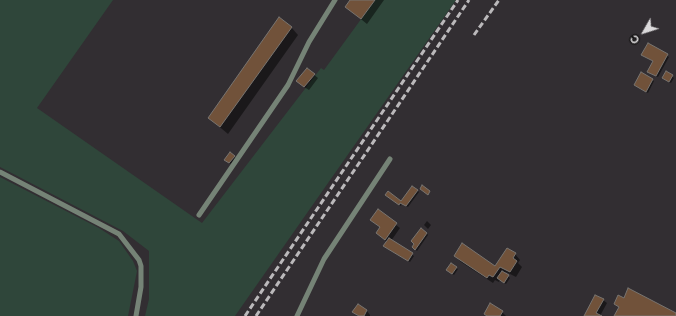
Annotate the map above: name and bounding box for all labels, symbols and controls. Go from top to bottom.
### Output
north arrow [624,12,664,52]
text: С [627,32,643,47]

